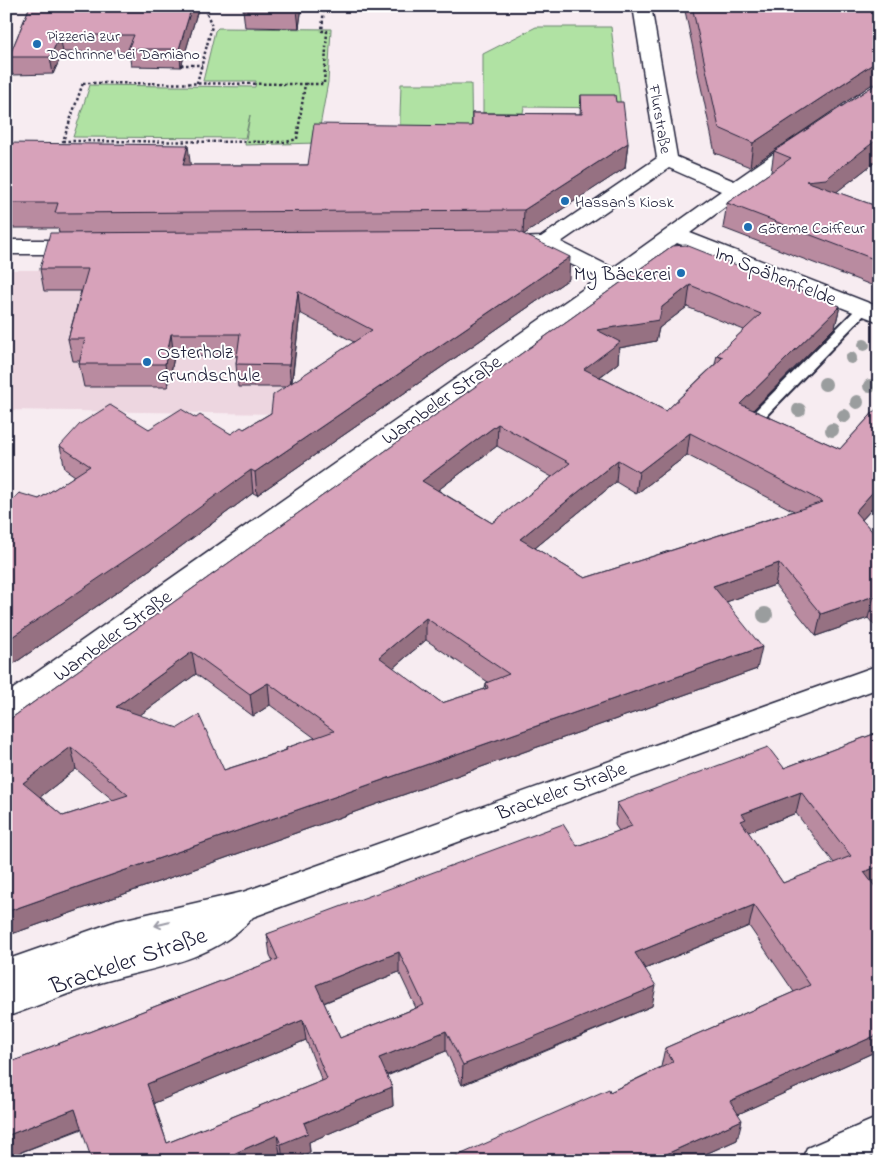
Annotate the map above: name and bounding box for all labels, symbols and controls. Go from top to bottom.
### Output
place label: Pizzeria zur Dachrinne bei Damiano [46,25,200,67]
marker: Pizzeria zur Dachrinne bei Damiano [31,38,43,50]
street label: Flurstraße [641,82,677,157]
place label: Hassan's Kiosk [575,191,675,215]
marker: Hassan's Kiosk [559,195,571,207]
place label: Göreme Coiffeur [758,217,865,241]
marker: Göreme Coiffeur [742,221,754,233]
street label: Im Spähenfelde [710,240,840,315]
place label: My Bäckerei [574,261,671,290]
marker: My Bäckerei [675,267,687,279]
place label: Osterholz Grundschule [157,339,261,391]
street label: Wambeler Straße [376,349,508,453]
marker: Osterholz Grundschule [141,356,153,368]
street label: Wambeler Straße [48,584,179,690]
street label: Brackeler Straße [492,755,631,830]
street label: Brackeler Straße [45,919,212,1006]
one-way arrow [155,920,171,929]

